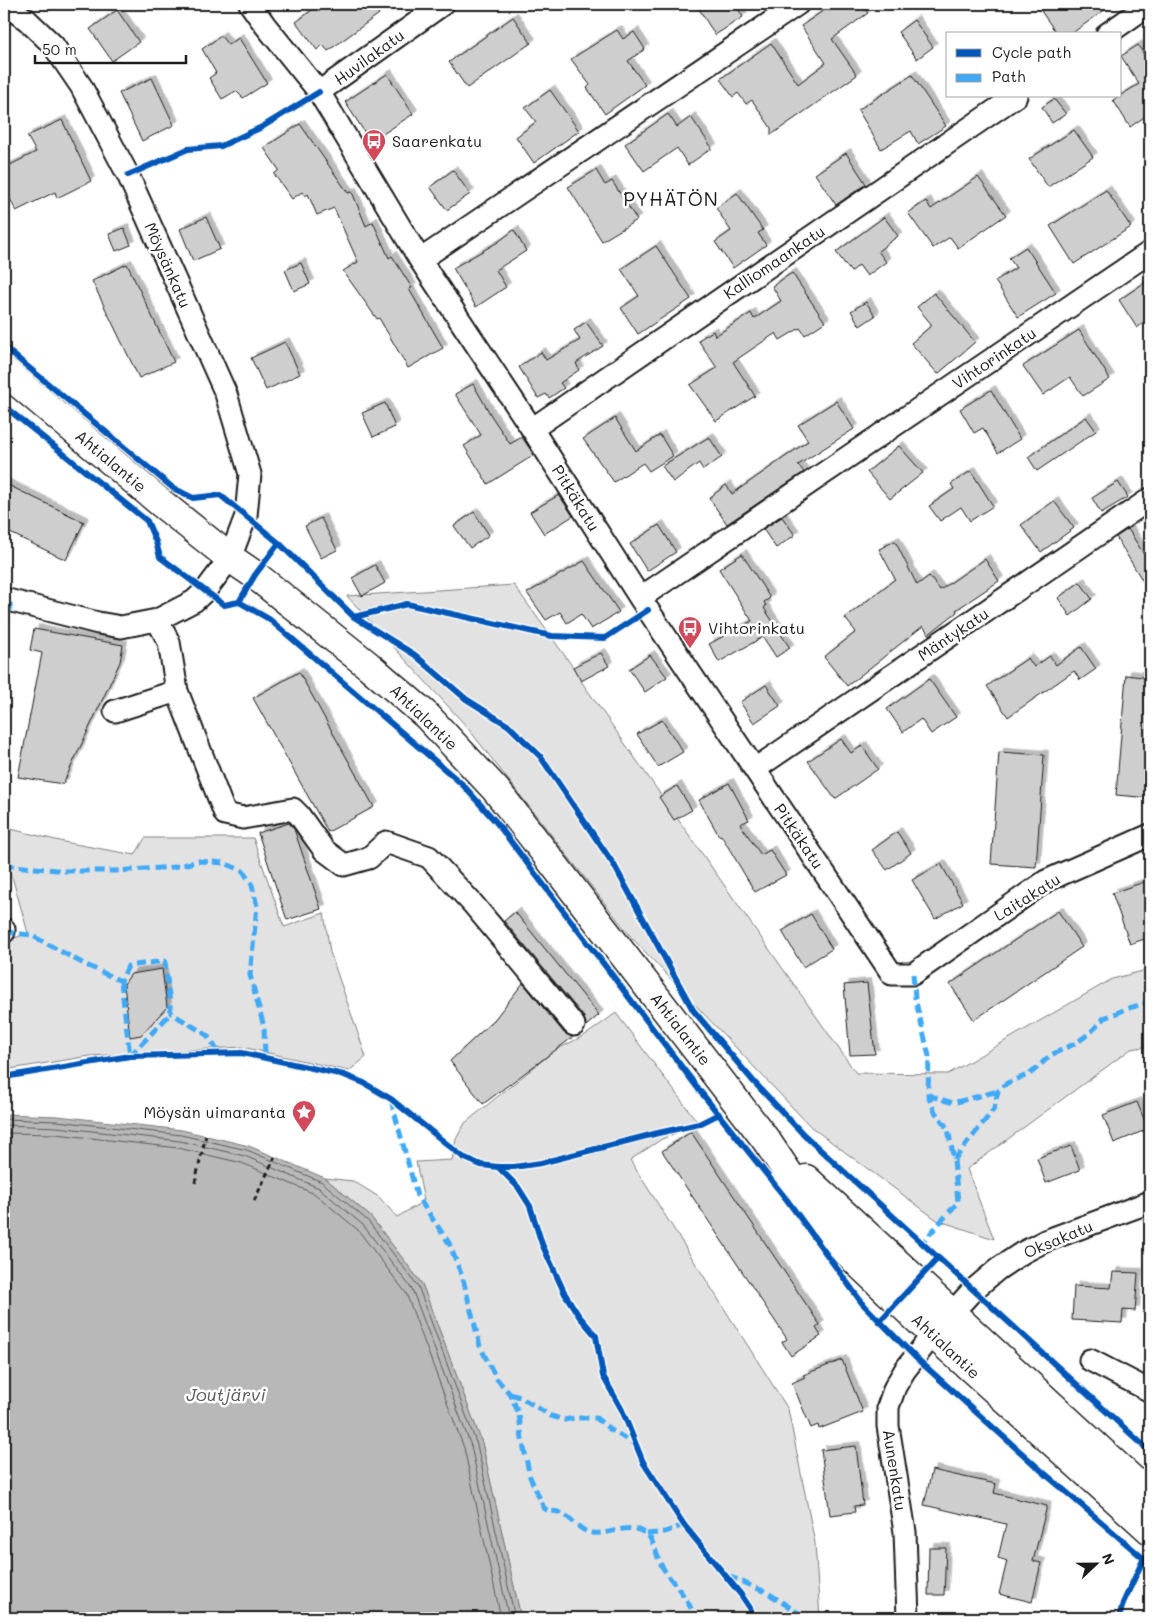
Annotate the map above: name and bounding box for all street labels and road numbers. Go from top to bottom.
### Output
street label: Huvilakatu [329,24,408,89]
street label: Möysänkatu [140,219,197,311]
street label: Kalliomaankatu [719,220,828,303]
street label: Vihtorinkatu [948,322,1040,393]
street label: Ahtialantie [71,425,151,497]
street label: Pitkäkatu [548,461,605,535]
street label: Mäntykatu [913,602,992,665]
street label: Ahtialantie [386,679,463,754]
street label: Pitkäkatu [770,799,829,872]
street label: Laitakatu [990,868,1064,925]
street label: Ahtialantie [646,988,716,1069]
street label: Oksakatu [1020,1215,1096,1263]
street label: Ahtialantie [907,1308,985,1383]
street label: Aunenkatu [879,1428,912,1512]

